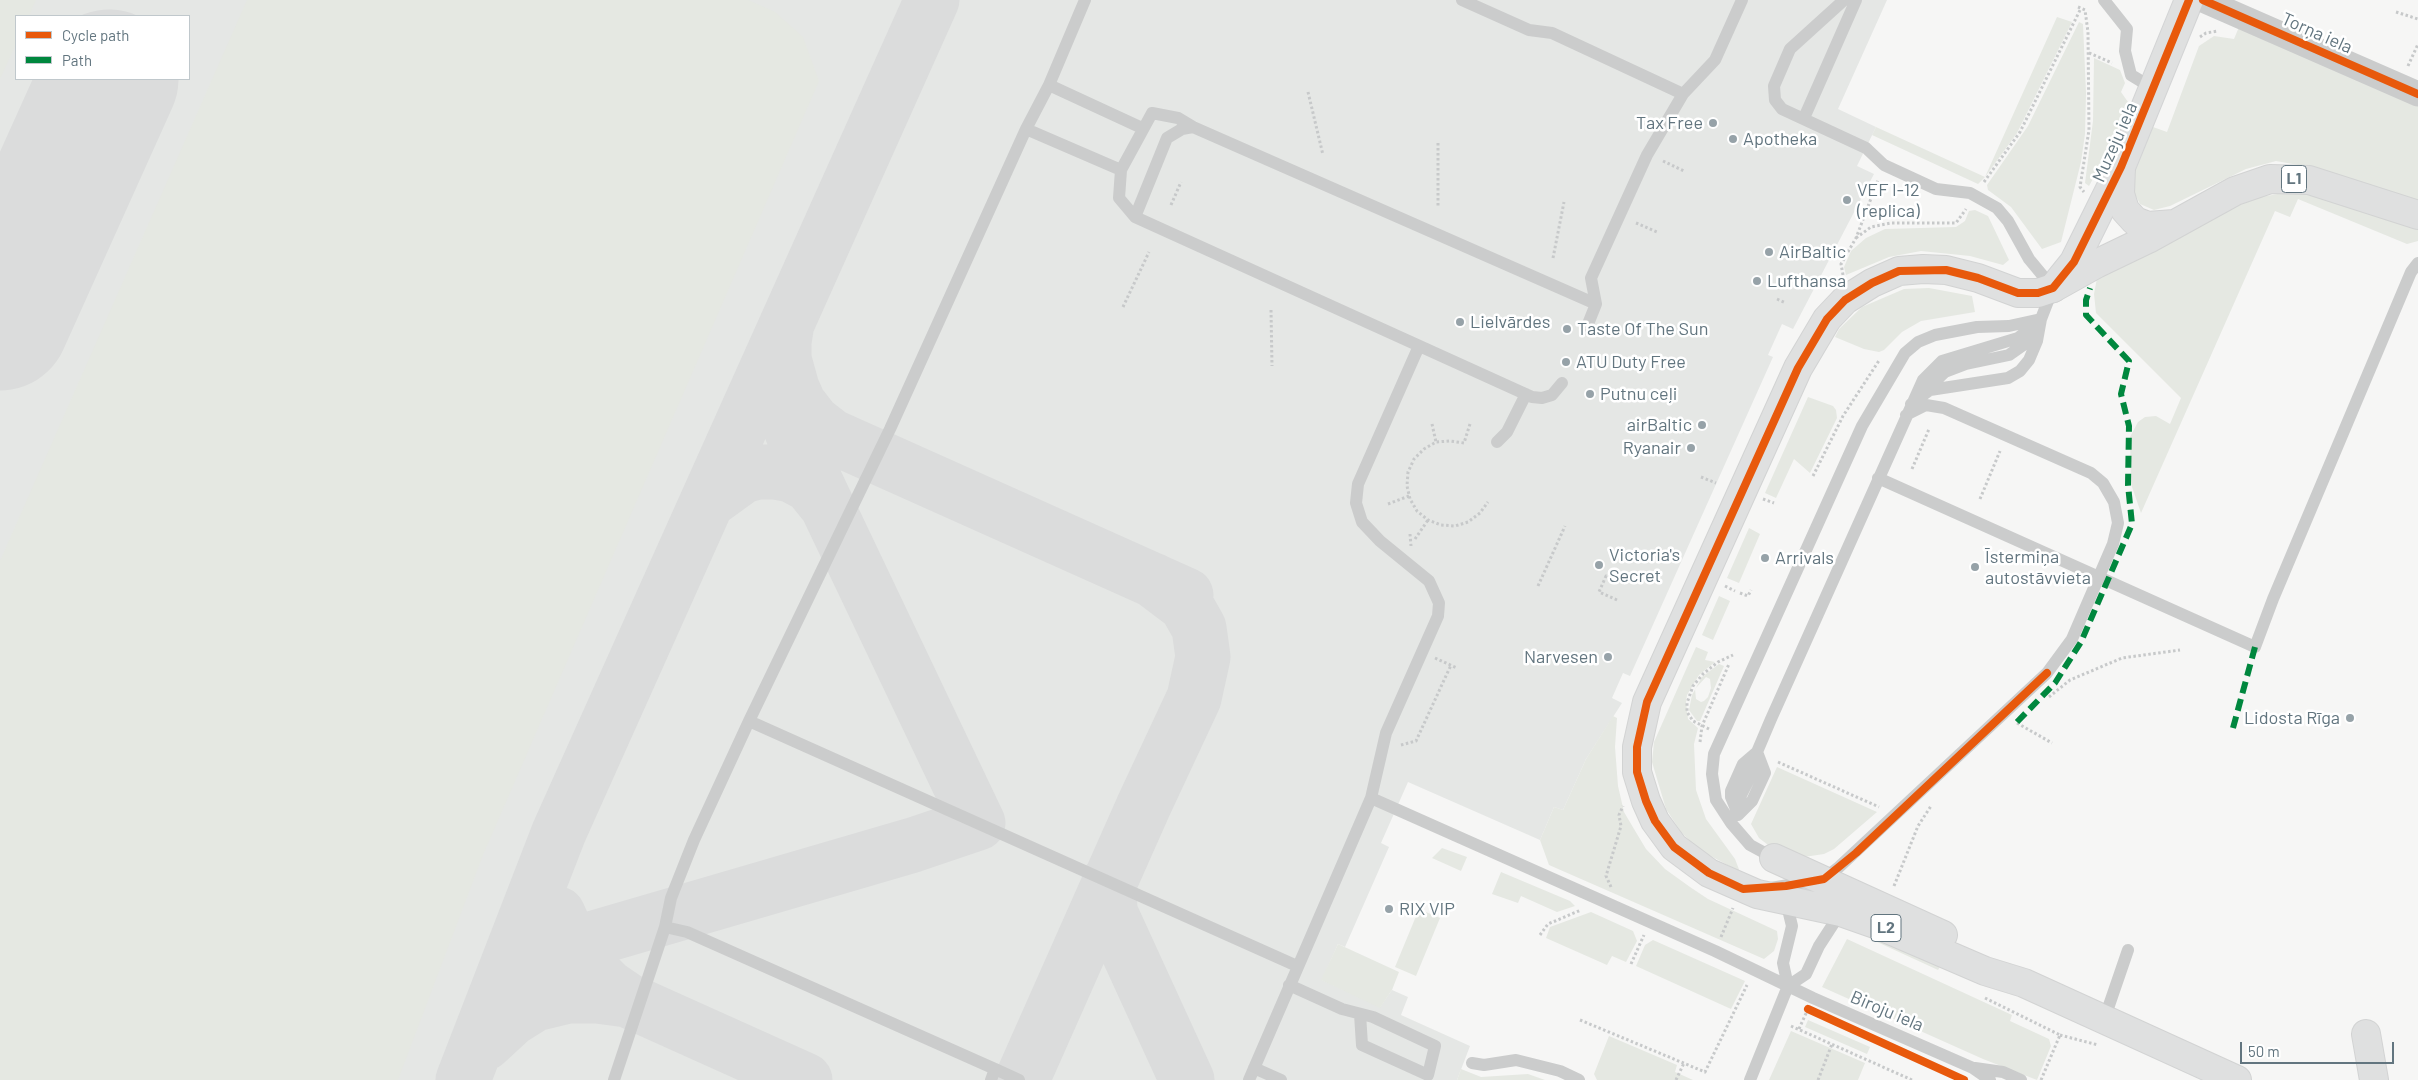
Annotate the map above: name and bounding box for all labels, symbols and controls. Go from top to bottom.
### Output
street label: Torņa iela [2278,8,2356,58]
legend [15,15,190,80]
text: Cycle path [62,26,129,44]
text: Path [62,51,92,69]
street label: Muzeju iela [2088,99,2142,185]
place label: Tax Free [1636,112,1703,134]
marker: Tax Free [1707,117,1719,129]
place label: Apotheka [1743,128,1817,150]
marker: Apotheka [1727,133,1739,145]
road number: L1 [2282,165,2306,192]
place label: VEF I-12 (replica) [1857,179,1920,222]
marker: VEF I-12 (replica) [1841,194,1853,206]
place label: AirBaltic [1779,241,1846,263]
marker: AirBaltic [1763,246,1775,258]
place label: Lufthansa [1767,270,1846,292]
marker: Lufthansa [1751,275,1763,287]
place label: Lielvārdes [1470,311,1550,333]
marker: Lielvārdes [1454,316,1466,328]
place label: Taste Of The Sun [1577,318,1708,340]
marker: Taste Of The Sun [1561,323,1573,335]
place label: ATU Duty Free [1576,351,1686,373]
marker: ATU Duty Free [1560,356,1572,368]
place label: Putnu ceļi [1600,383,1677,405]
marker: Putnu ceļi [1584,388,1596,400]
place label: airBaltic [1627,414,1692,436]
marker: airBaltic [1696,419,1708,431]
place label: Ryanair [1623,437,1681,459]
marker: Ryanair [1685,442,1697,454]
place label: Victoria's Secret [1609,544,1680,586]
place label: Īstermiņa autostāvvieta [1985,546,2091,588]
place label: Arrivals [1775,547,1834,569]
marker: Arrivals [1759,552,1771,564]
marker: Victoria's Secret [1593,559,1605,571]
marker: Īstermiņa autostāvvieta [1969,561,1981,573]
place label: Narvesen [1524,646,1598,668]
marker: Narvesen [1602,651,1614,663]
place label: Lidosta Rīga [2244,707,2340,729]
marker: Lidosta Rīga [2344,712,2356,724]
place label: RIX VIP [1399,898,1455,920]
marker: RIX VIP [1383,903,1395,915]
road number: L2 [1871,914,1901,941]
street label: Biroju iela [1847,986,1927,1036]
scale bar [2243,1032,2397,1064]
text: 50 m [2248,1042,2280,1060]

